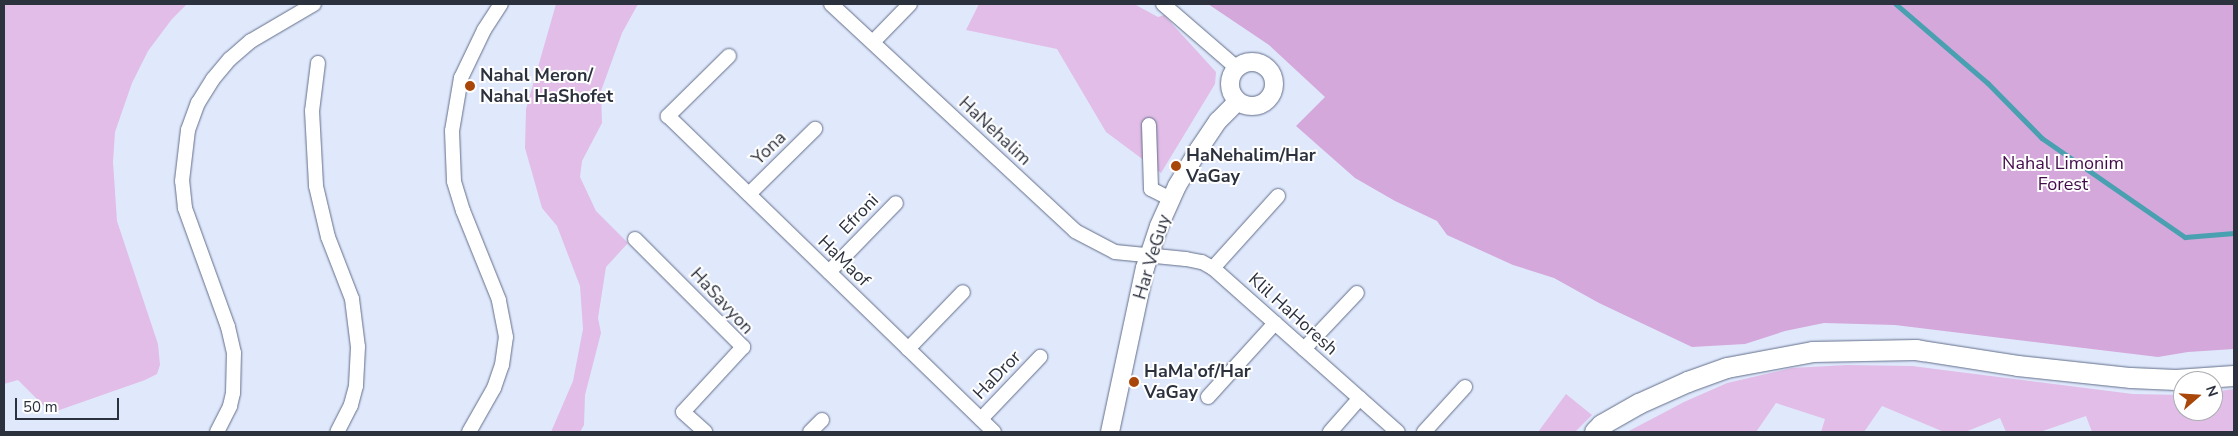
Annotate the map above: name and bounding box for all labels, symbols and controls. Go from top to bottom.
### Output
place label: Nahal Meron/ Nahal HaShofet [480,65,613,108]
marker: Nahal Meron/ Nahal HaShofet [464,80,476,92]
street label: HaNehalim [954,92,1036,170]
street label: Yona [747,127,791,169]
place label: HaNehalim/Har VaGay [1186,145,1316,188]
park label: Nahal Limonim Forest [2002,153,2124,195]
marker: HaNehalim/Har VaGay [1170,160,1182,172]
street label: Efroni [835,190,883,238]
street label: Har VeGuy [1129,212,1175,302]
street label: HaMaof [813,231,875,291]
street label: HaSavyon [686,263,758,339]
street label: Klil HaHoresh [1244,268,1342,360]
street label: HaDror [969,346,1025,404]
place label: HaMa'of/Har VaGay [1144,361,1251,404]
north arrow [2173,371,2223,421]
marker: HaMa'of/Har VaGay [1128,376,1140,388]
text: N [2201,383,2222,399]
scale bar [18,388,121,420]
text: 50 m [23,397,58,417]

